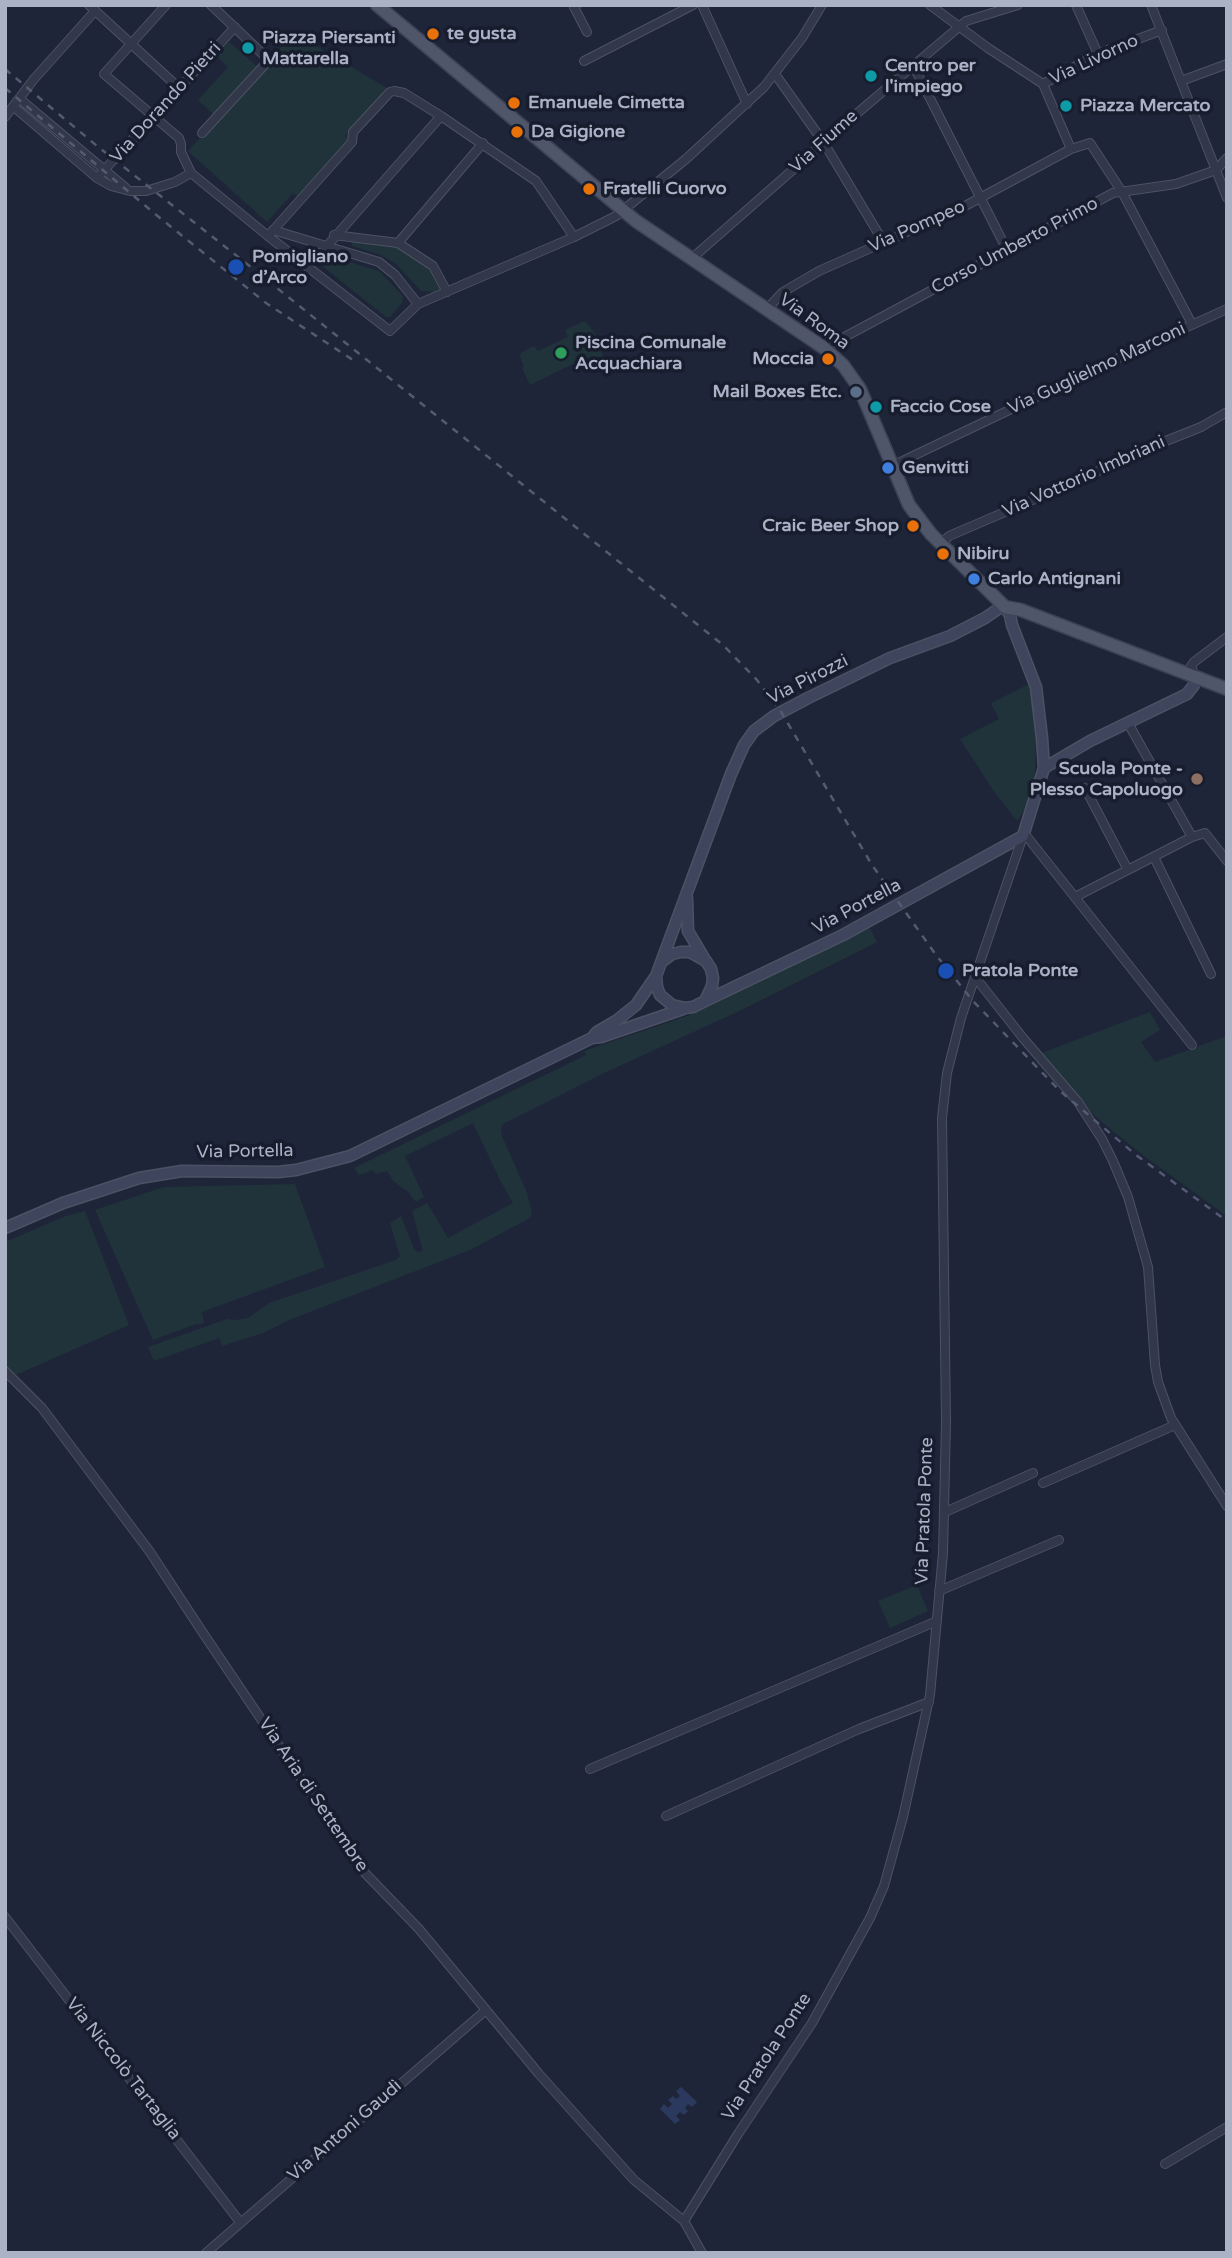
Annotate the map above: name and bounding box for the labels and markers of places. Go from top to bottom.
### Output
place label: te gusta [447,23,516,45]
marker: te gusta [425,26,441,42]
place label: Piazza Piersanti Mattarella [262,27,396,70]
marker: Piazza Piersanti Mattarella [240,40,256,56]
place label: Centro per l'impiego [885,55,976,98]
marker: Centro per l'impiego [863,68,879,84]
place label: Emanuele Cimetta [528,92,685,114]
marker: Emanuele Cimetta [506,95,522,111]
place label: Piazza Mercato [1080,95,1210,117]
marker: Piazza Mercato [1058,98,1074,114]
place label: Da Gigione [531,121,625,143]
marker: Da Gigione [509,124,525,140]
place label: Fratelli Cuorvo [603,178,727,200]
marker: Fratelli Cuorvo [581,181,597,197]
place label: Pomigliano d’Arco [252,246,348,288]
marker: Pomigliano d’Arco [226,257,246,277]
place label: Piscina Comunale Acquachiara [575,332,726,374]
marker: Piscina Comunale Acquachiara [553,345,569,361]
place label: Moccia [752,348,814,370]
marker: Moccia [820,351,836,367]
place label: Mail Boxes Etc. [713,381,842,403]
marker: Mail Boxes Etc. [848,384,864,400]
place label: Faccio Cose [890,396,991,418]
marker: Faccio Cose [868,399,884,415]
place label: Genvitti [902,457,969,479]
marker: Genvitti [880,460,896,476]
place label: Craic Beer Shop [762,515,899,537]
marker: Craic Beer Shop [905,518,921,534]
place label: Nibiru [957,543,1009,565]
marker: Nibiru [935,546,951,562]
place label: Carlo Antignani [988,568,1121,590]
marker: Carlo Antignani [966,571,982,587]
place label: Scuola Ponte - Plesso Capoluogo [1030,758,1183,800]
marker: Scuola Ponte - Plesso Capoluogo [1189,771,1205,787]
place label: Pratola Ponte [962,960,1078,982]
marker: Pratola Ponte [936,961,956,981]

